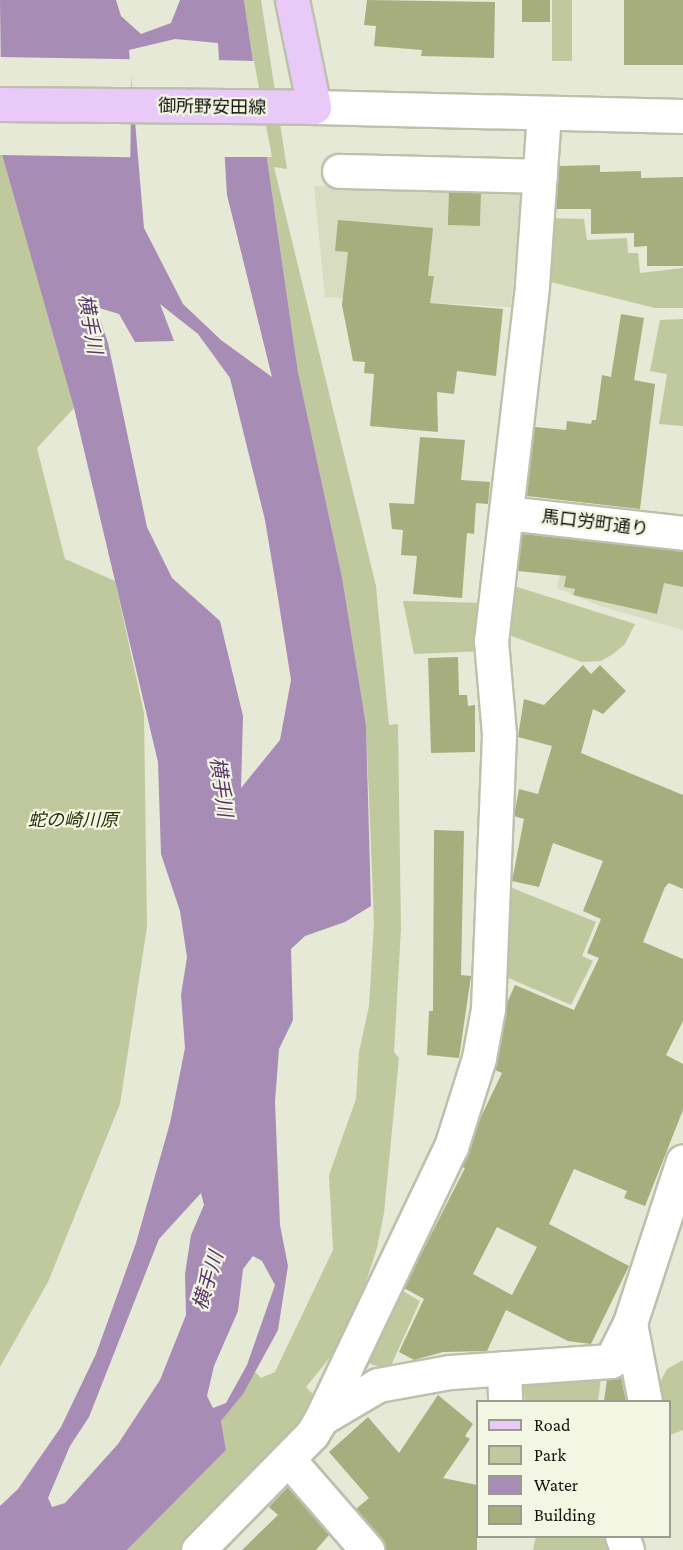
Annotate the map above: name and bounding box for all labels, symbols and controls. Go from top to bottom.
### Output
street label: 御所野安田線 [158,95,266,119]
water label: 横手川 [73,292,107,356]
street label: 馬口労町通り [540,506,650,540]
water label: 横手川 [205,756,237,818]
park label: 蛇の崎川原 [28,809,118,831]
water label: 横手川 [188,1249,228,1313]
legend [476,1400,671,1538]
text: Road [534,1415,571,1435]
text: Park [534,1445,566,1465]
text: Water [534,1475,578,1495]
text: Building [534,1505,595,1525]

